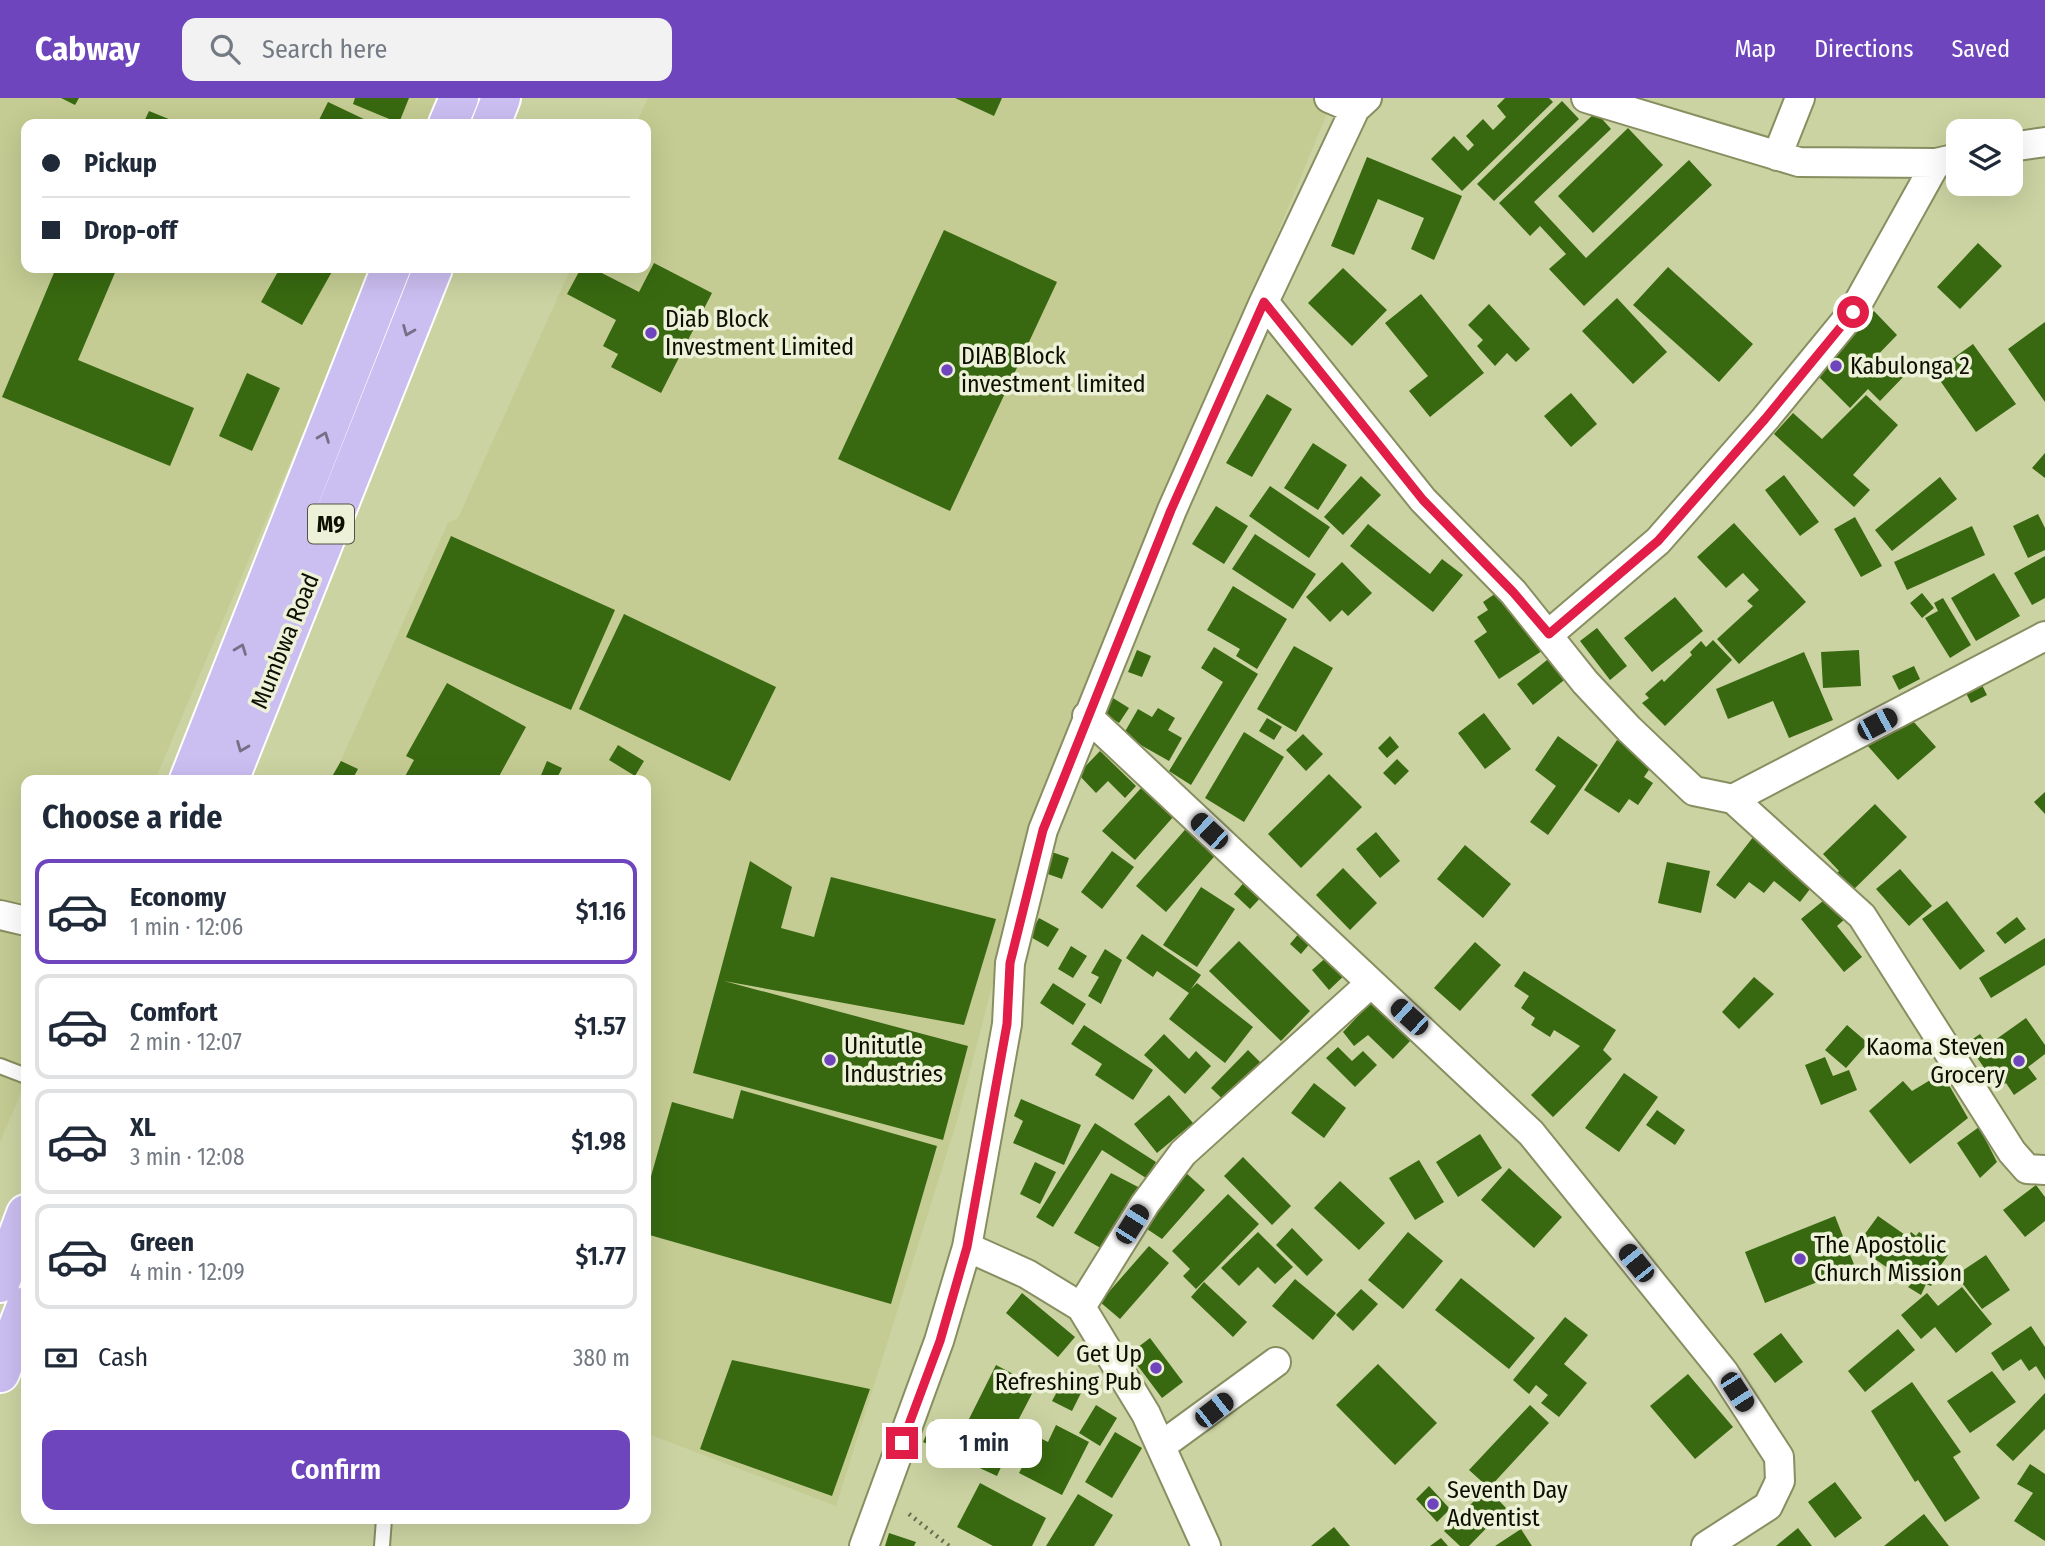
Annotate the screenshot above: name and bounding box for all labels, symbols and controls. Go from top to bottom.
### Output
search box [182,18,672,81]
text: Cabway [35,29,140,69]
icon: search [206,30,244,68]
text: Search here [262,34,387,65]
text: Map [1735,35,1776,63]
text: Directions [1814,35,1913,63]
text: Saved [1951,35,2010,63]
map controls [1946,119,2023,196]
button: layers [1946,119,2023,196]
text: Pickup [84,148,157,179]
text: Drop-off [84,215,177,246]
route start [1837,296,1869,328]
place label: Diab Block Investment Limited [665,305,854,361]
one-way arrow [403,325,417,337]
marker: Diab Block Investment Limited [643,325,659,341]
place label: DIAB Block investment limited [961,342,1146,398]
place label: Kabulonga 2 [1850,352,1970,380]
marker: Kabulonga 2 [1828,358,1844,374]
marker: DIAB Block investment limited [939,362,955,378]
one-way arrow [315,431,329,443]
road number: M9 [308,504,354,544]
street label: Mumbwa Road [245,569,325,713]
one-way arrow [232,643,246,655]
car [1854,705,1901,743]
one-way arrow [237,741,251,753]
text: Choose a ride [42,798,223,836]
car [1187,809,1232,853]
icon: car [46,880,109,943]
text: Economy [130,882,226,913]
text: $1.16 [576,896,626,927]
text: 1 min · 12:06 [130,913,243,941]
icon: car [46,995,109,1058]
car [1387,995,1432,1039]
text: Comfort [130,997,218,1028]
text: $1.57 [574,1011,626,1042]
text: 2 min · 12:07 [130,1028,242,1056]
place label: Unitutle Industries [844,1032,943,1088]
place label: Kaoma Steven Grocery [1866,1033,2005,1089]
marker: Unitutle Industries [822,1052,838,1068]
marker: Kaoma Steven Grocery [2011,1053,2027,1069]
icon: car [46,1110,109,1173]
text: XL [130,1112,156,1143]
text: $1.98 [571,1126,626,1157]
text: 3 min · 12:08 [130,1143,245,1171]
car [1112,1201,1153,1247]
icon: car [46,1225,109,1288]
text: Green [130,1227,194,1258]
place label: The Apostolic Church Mission [1814,1231,1962,1287]
car [1615,1240,1658,1286]
text: $1.77 [575,1241,626,1272]
marker: The Apostolic Church Mission [1792,1251,1808,1267]
text: 4 min · 12:09 [130,1258,245,1286]
icon: cash [42,1339,80,1377]
place label: Get Up Refreshing Pub [995,1340,1142,1396]
text: Cash [98,1342,148,1373]
text: 380 m [573,1344,630,1372]
marker: Get Up Refreshing Pub [1148,1360,1164,1376]
car [1717,1369,1758,1415]
car [1191,1389,1238,1431]
callout: 1 min [926,1418,1042,1468]
route end [886,1427,918,1459]
text: 1 min [959,1429,1009,1457]
button: Confirm [42,1430,630,1510]
place label: Seventh Day Adventist [1447,1476,1568,1532]
marker: Seventh Day Adventist [1425,1496,1441,1512]

